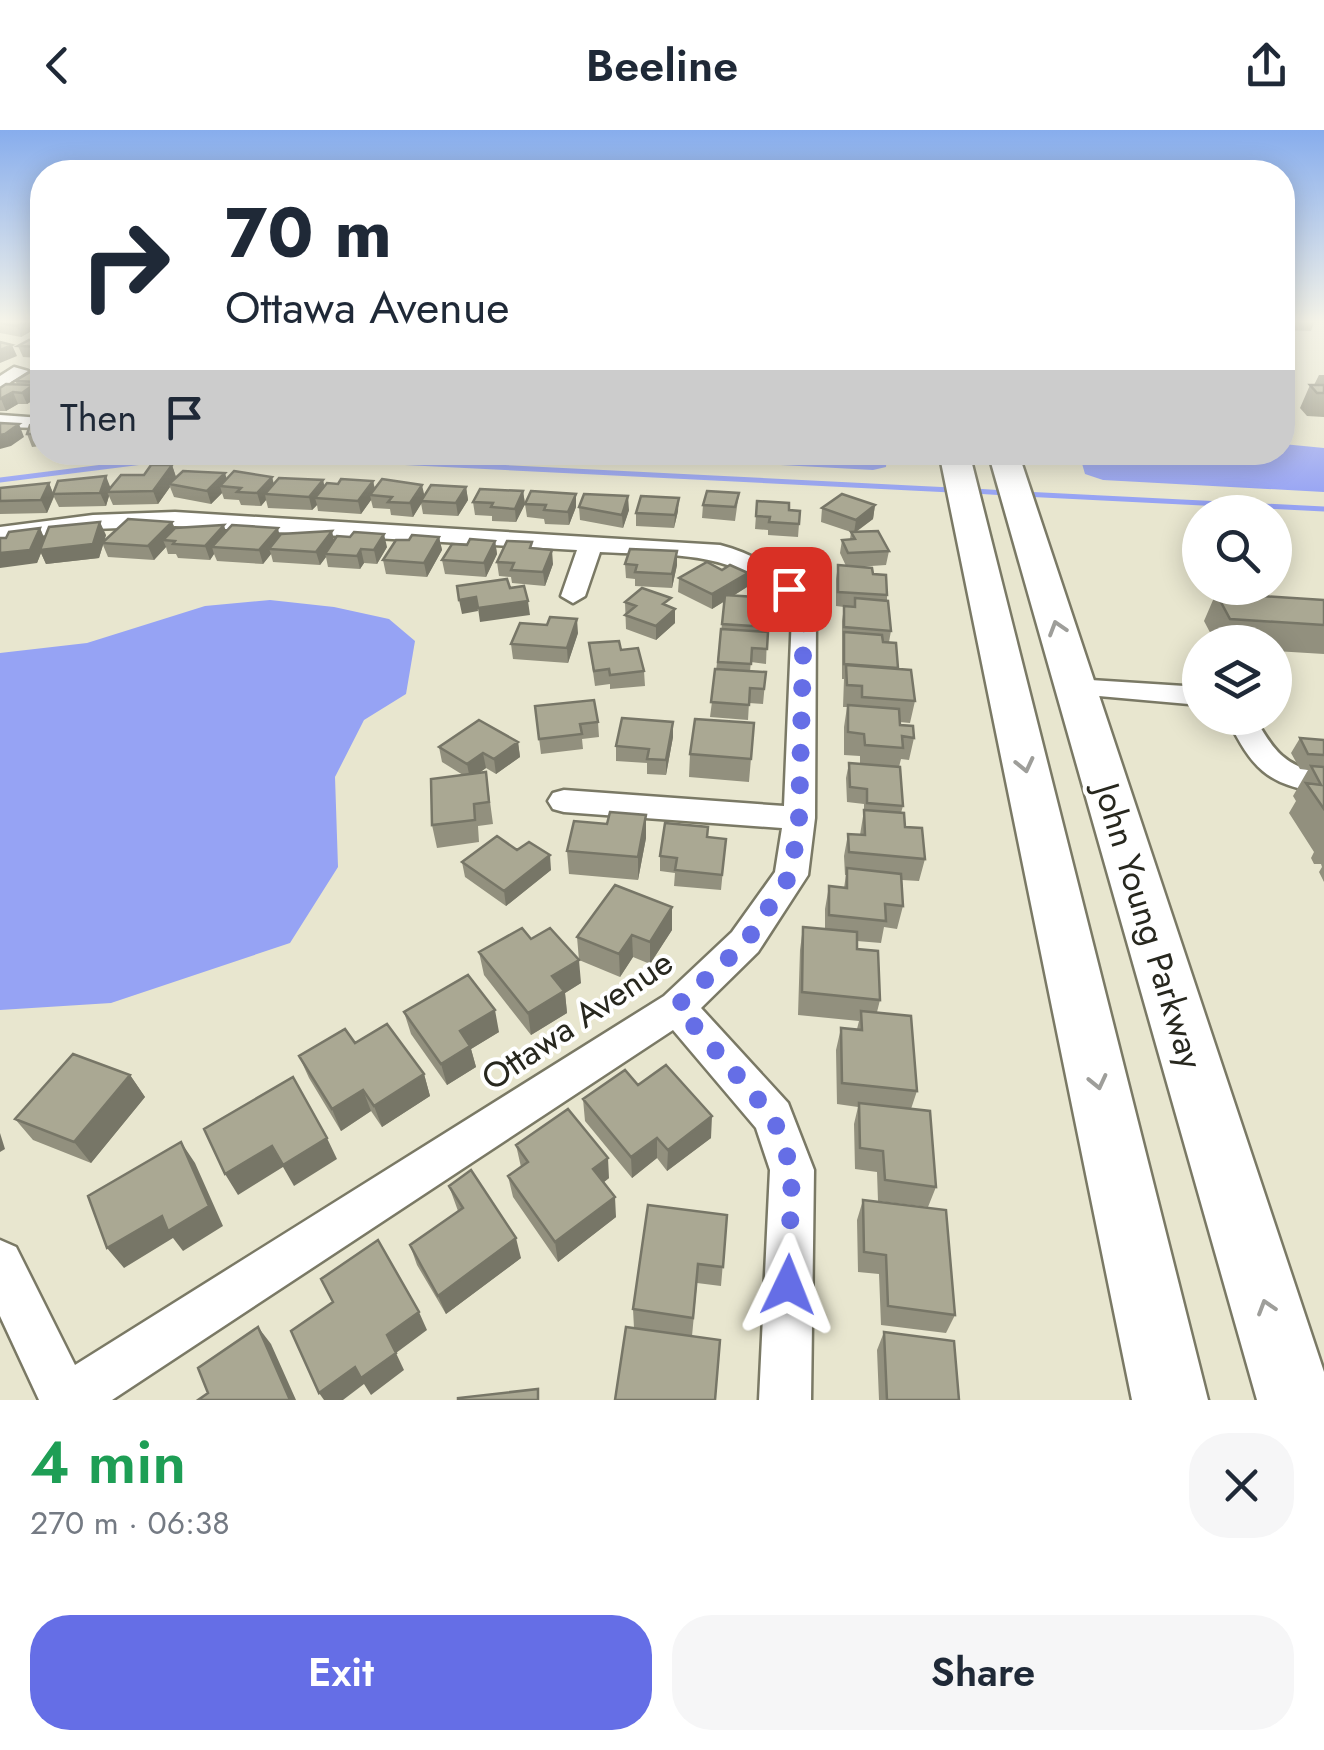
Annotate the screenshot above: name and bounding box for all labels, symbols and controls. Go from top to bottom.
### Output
text: Beeline [586,33,738,98]
icon: back [30,38,85,93]
icon: share [1239,38,1294,93]
text: 70 m [225,182,392,283]
icon: right [60,200,190,330]
text: Ottawa Avenue [225,275,510,340]
text: Then [60,390,137,445]
icon: arrive [157,390,212,445]
map controls [1182,495,1292,735]
button: search [1182,495,1292,605]
pin [747,547,832,632]
icon: arrive [762,562,817,617]
one-way arrow [1048,621,1069,638]
button: layers [1182,625,1292,735]
one-way arrow [1014,756,1035,773]
street label: John Young Parkway [1081,773,1216,1075]
street label: Ottawa Avenue [471,937,683,1103]
one-way arrow [1086,1073,1107,1090]
position arrow [736,1233,840,1337]
one-way arrow [1257,1299,1278,1316]
text: 4 min [30,1419,186,1506]
button: close [1189,1433,1294,1538]
text: 270 m · 06:38 [30,1500,230,1546]
button: Exit [30,1615,652,1730]
button: Share [672,1615,1294,1730]

